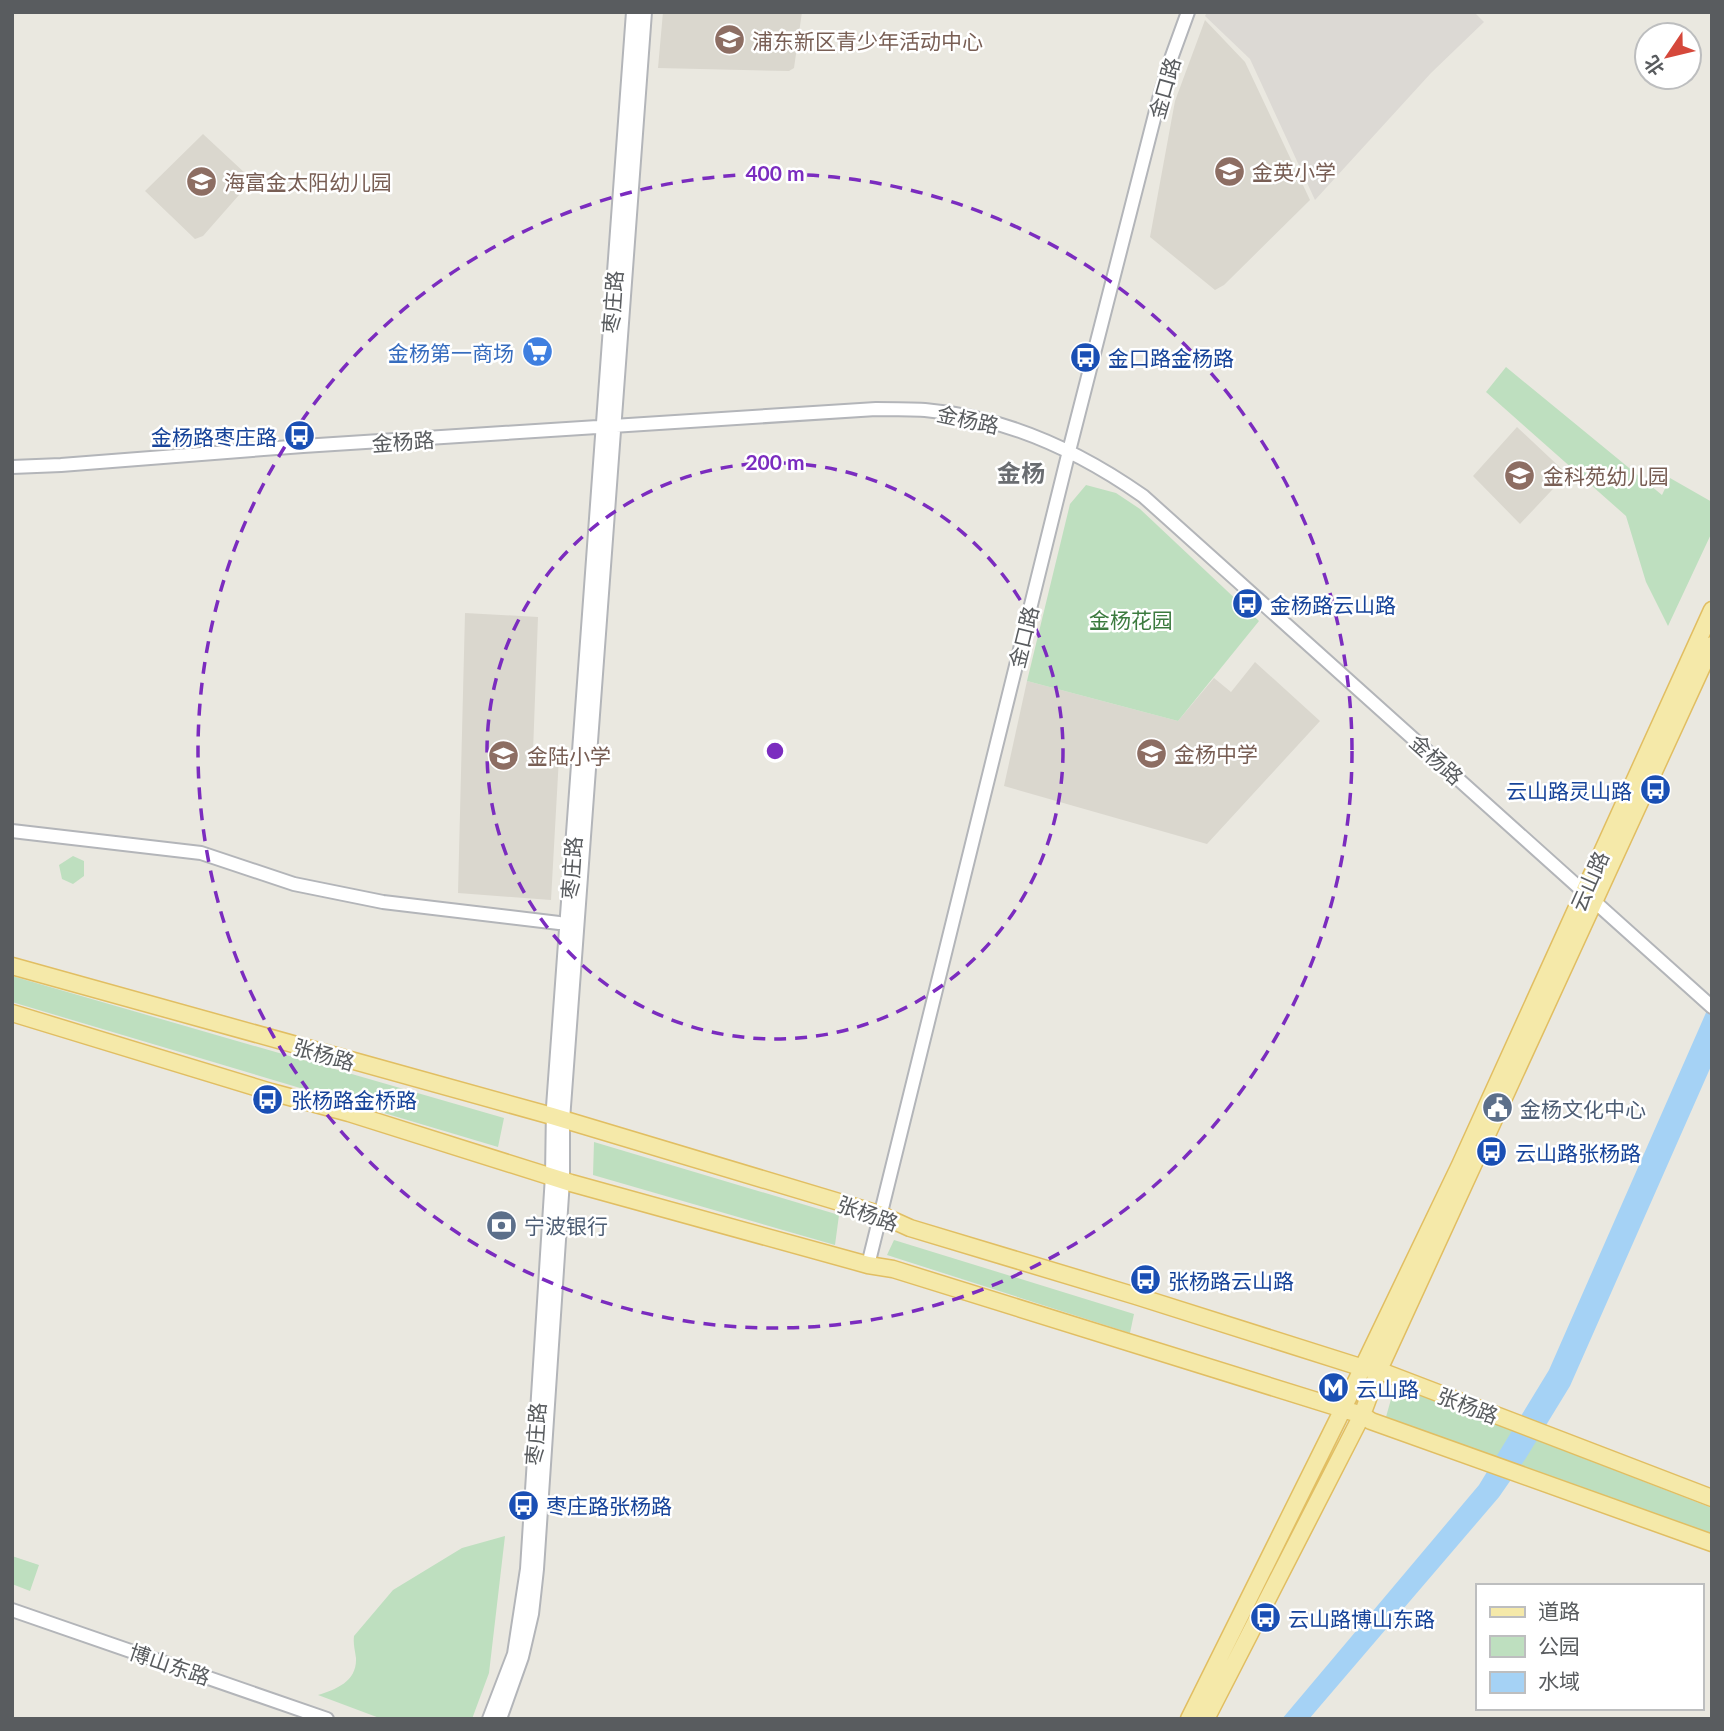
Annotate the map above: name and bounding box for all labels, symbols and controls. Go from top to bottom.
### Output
north arrow [1633,21,1703,91]
school or university icon: 浦东新区青少年活动中心 [712,23,746,57]
place label: 浦东新区青少年活动中心 [752,28,983,53]
text: 北 [1639,52,1669,80]
street label: 金口路 [1143,54,1185,122]
school or university icon: 金英小学 [1212,154,1246,188]
place label: 金英小学 [1252,159,1336,184]
text: 400 m [745,160,805,185]
school or university icon: 海富金太阳幼儿园 [184,164,218,198]
place label: 海富金太阳幼儿园 [224,169,392,194]
street label: 枣庄路 [597,270,627,334]
supermarket icon: 金杨第一商场 [520,335,554,369]
place label: 金杨第一商场 [388,340,514,365]
bus stop icon: 金口路金杨路 [1068,340,1102,374]
place label: 金口路金杨路 [1108,345,1234,370]
street label: 金杨路 [935,400,1001,438]
bus stop icon: 金杨路枣庄路 [283,419,317,453]
place label: 金杨路枣庄路 [151,424,277,449]
street label: 金杨路 [371,426,435,456]
text: 200 m [745,449,805,474]
district label: 金杨 [997,458,1045,487]
school or university icon: 金科苑幼儿园 [1503,458,1537,492]
place label: 金科苑幼儿园 [1543,463,1669,488]
bus stop icon: 金杨路云山路 [1230,587,1264,621]
place label: 金杨路云山路 [1270,592,1396,617]
street label: 金口路 [1003,603,1043,671]
park label: 金杨花园 [1089,607,1173,632]
street label: 金杨路 [1405,729,1469,789]
school or university icon: 金杨中学 [1134,736,1168,770]
school or university icon: 金陆小学 [487,738,521,772]
centre of rings [763,739,787,763]
place label: 金杨中学 [1174,741,1258,766]
place label: 金陆小学 [527,743,611,768]
bus stop icon: 云山路灵山路 [1638,773,1672,807]
place label: 云山路灵山路 [1506,778,1632,803]
street label: 枣庄路 [556,836,586,900]
street label: 云山路 [1565,847,1613,915]
street label: 张杨路 [290,1033,358,1075]
bus stop icon: 张杨路金桥路 [251,1082,285,1116]
place label: 张杨路金桥路 [291,1087,417,1112]
public building icon: 金杨文化中心 [1480,1091,1514,1125]
place label: 金杨文化中心 [1520,1096,1646,1121]
bus stop icon: 云山路张杨路 [1475,1135,1509,1169]
place label: 云山路张杨路 [1515,1140,1641,1165]
street label: 张杨路 [834,1190,902,1236]
bank icon: 宁波银行 [484,1208,518,1242]
place label: 宁波银行 [524,1213,608,1238]
bus stop icon: 张杨路云山路 [1128,1263,1162,1297]
place label: 张杨路云山路 [1168,1268,1294,1293]
metro station icon: 云山路 [1316,1371,1350,1405]
place label: 云山路 [1356,1376,1419,1401]
street label: 张杨路 [1434,1382,1502,1428]
street label: 枣庄路 [520,1402,550,1466]
bus stop icon: 枣庄路张杨路 [506,1488,540,1522]
place label: 枣庄路张杨路 [546,1493,672,1518]
legend [1476,1584,1703,1710]
text: 道路 [1538,1598,1580,1623]
bus stop icon: 云山路博山东路 [1248,1601,1282,1635]
place label: 云山路博山东路 [1288,1606,1435,1631]
text: 公园 [1538,1633,1580,1658]
street label: 博山东路 [126,1639,214,1689]
text: 水域 [1538,1668,1580,1693]

